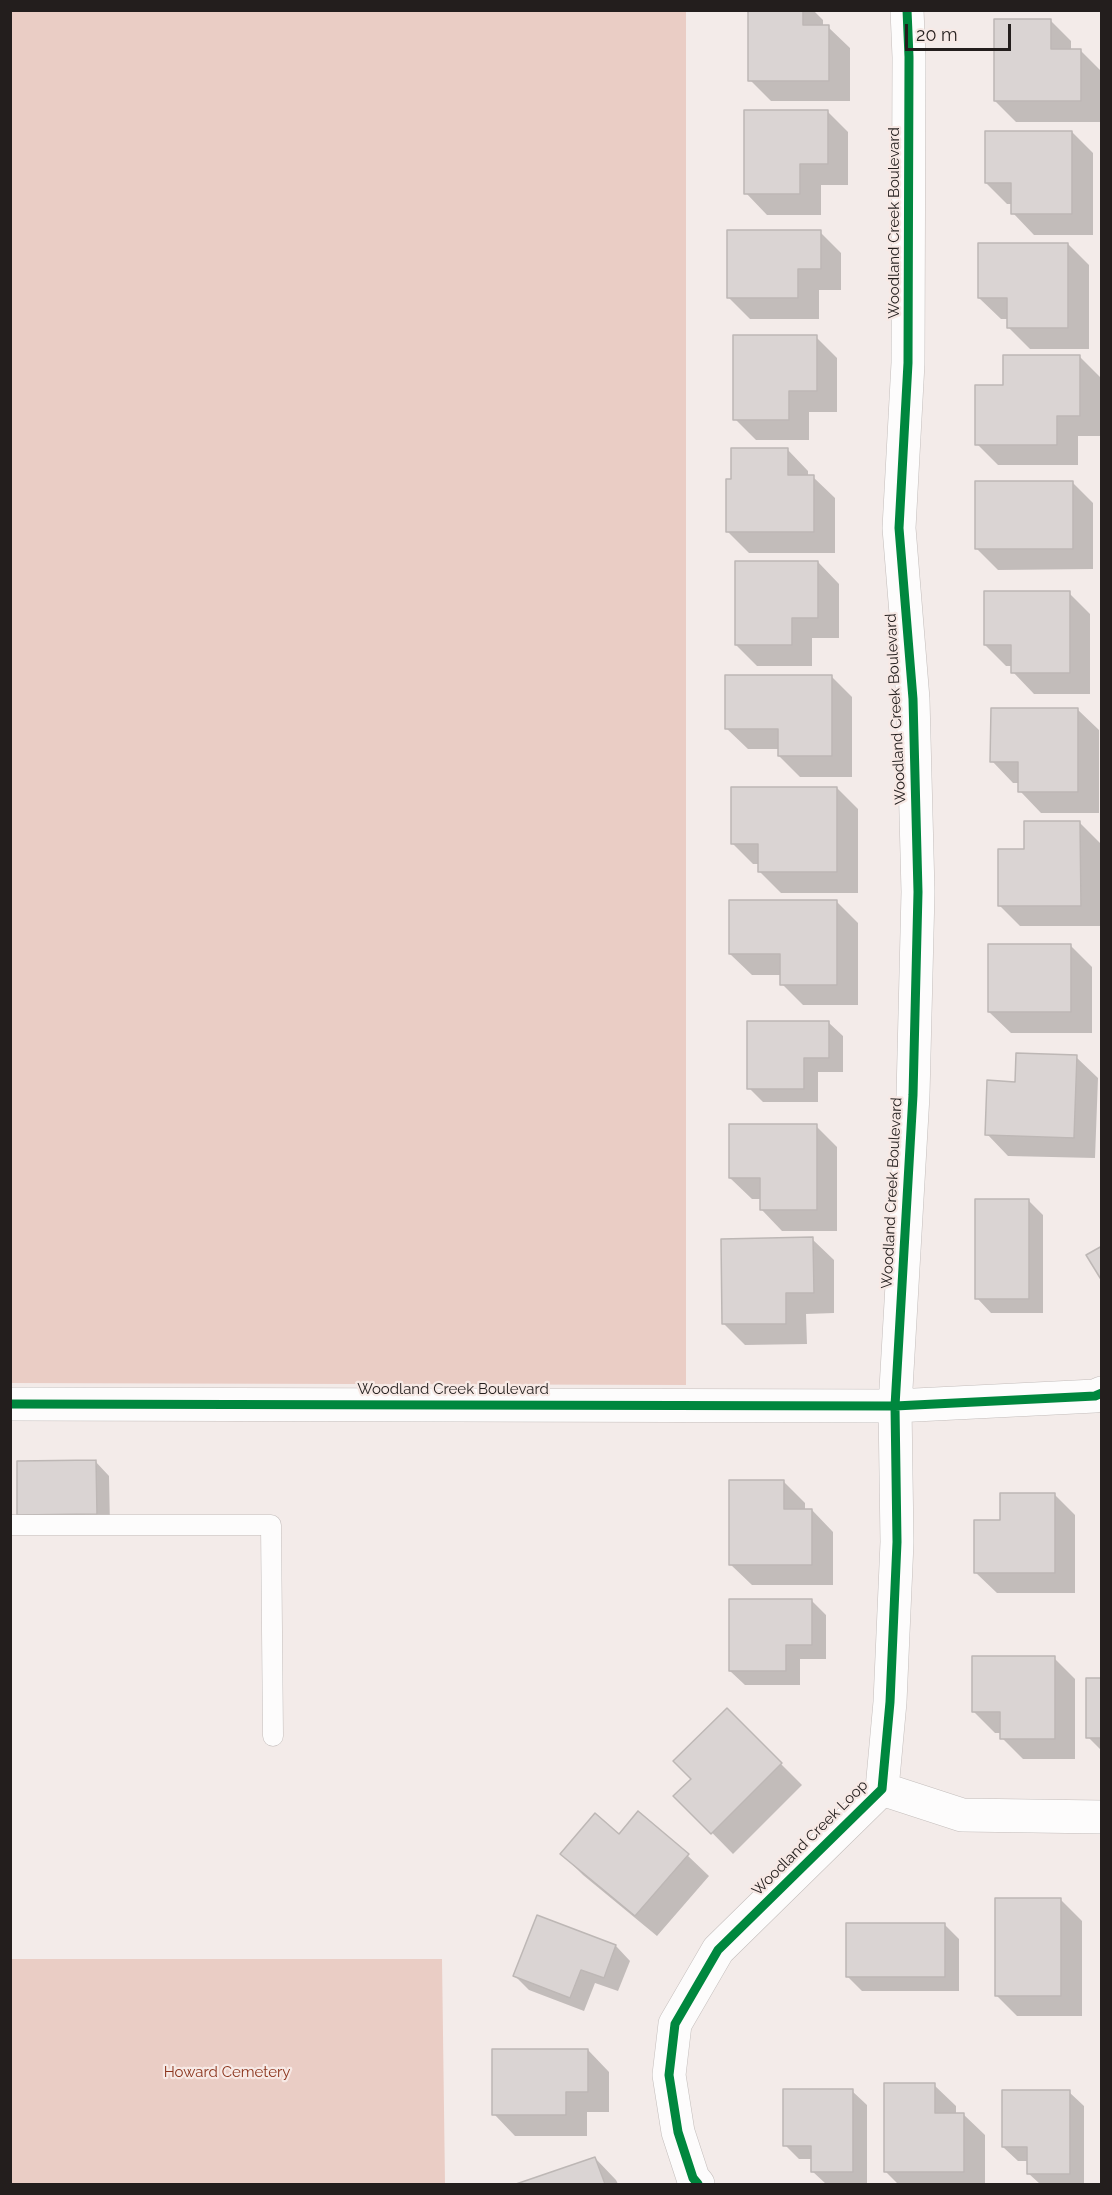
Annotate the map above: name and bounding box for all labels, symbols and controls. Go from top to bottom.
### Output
scale bar [908,12,1014,50]
text: 20 m [916,24,958,45]
street label: Woodland Creek Boulevard [885,127,903,319]
street label: Woodland Creek Boulevard [882,613,910,805]
street label: Woodland Creek Boulevard [878,1097,906,1289]
street label: Woodland Creek Boulevard [357,1380,549,1398]
street label: Woodland Creek Loop [748,1776,872,1900]
park label: Howard Cemetery [164,2063,290,2081]

